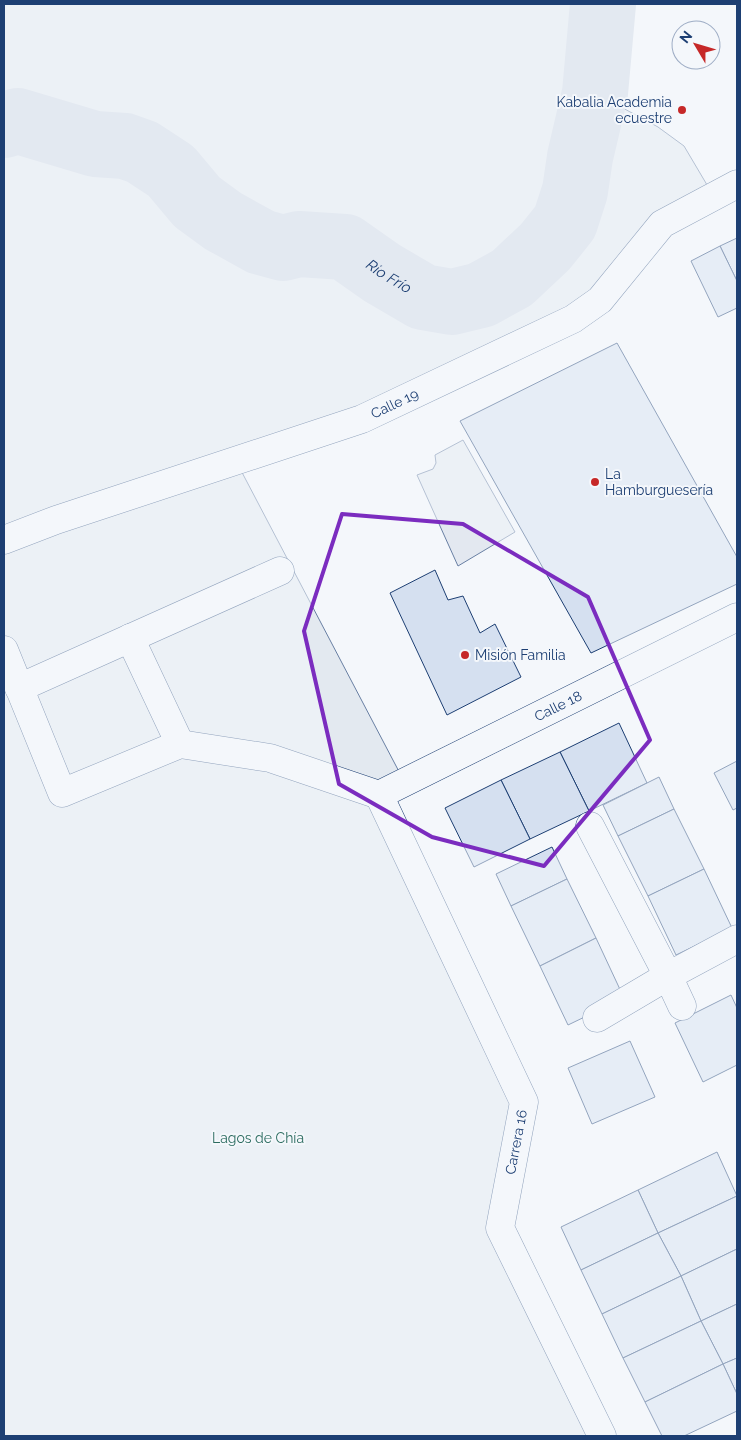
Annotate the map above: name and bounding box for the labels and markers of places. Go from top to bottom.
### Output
place label: Kabalia Academia ecuestre [556,94,672,126]
marker: Kabalia Academia ecuestre [676,104,688,116]
place label: La Hamburguesería [605,466,713,498]
marker: La Hamburguesería [589,476,601,488]
place label: Misión Familia [475,647,566,663]
marker: Misión Familia [459,649,471,661]

